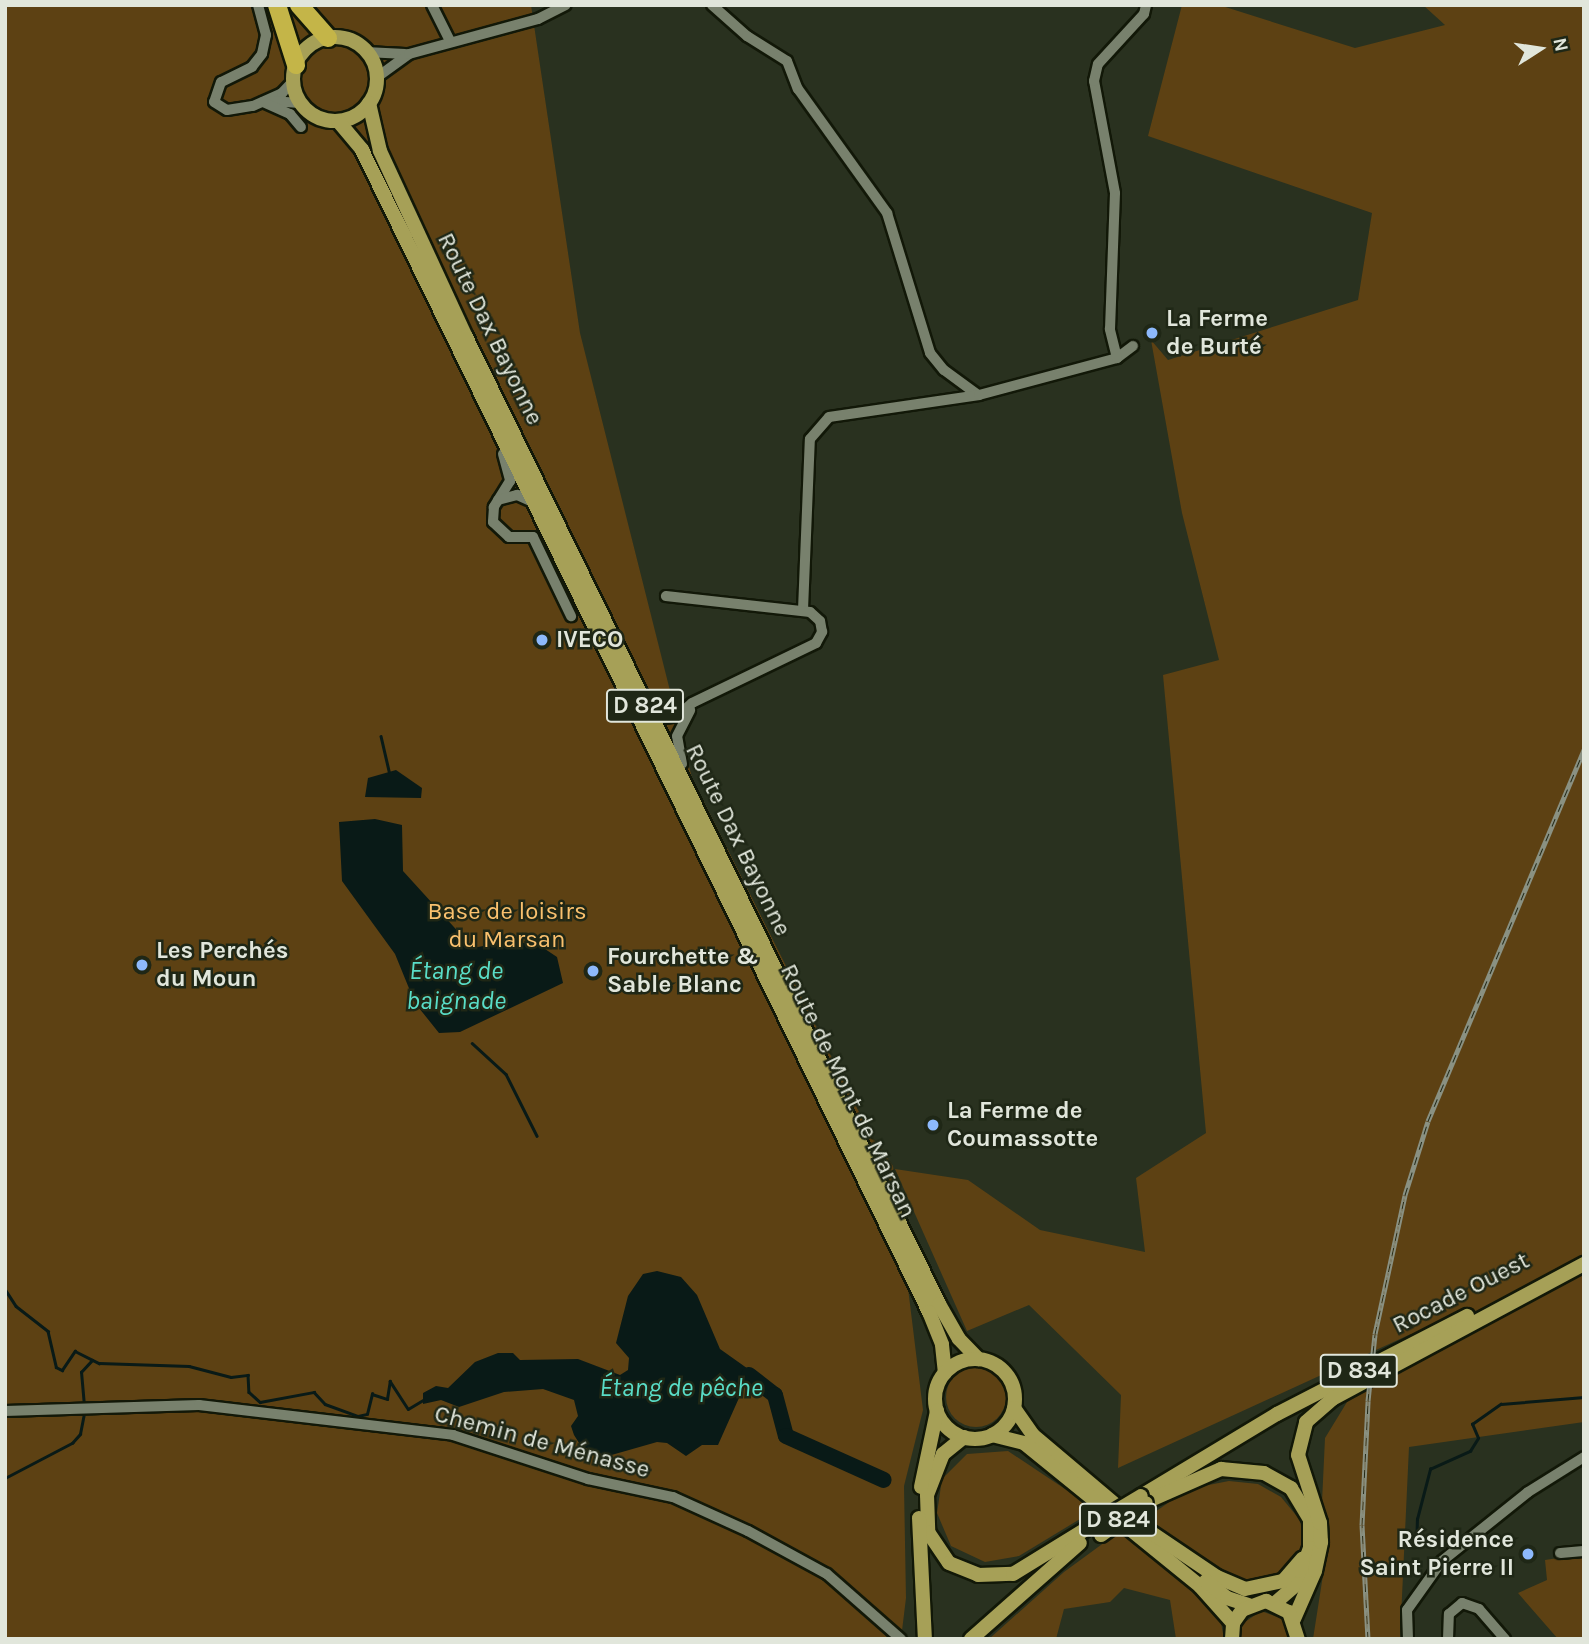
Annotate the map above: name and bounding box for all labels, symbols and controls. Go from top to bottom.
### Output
north arrow [1505,14,1575,84]
text: N [1548,36,1573,54]
street label: Route Dax Bayonne [431,228,549,430]
place label: La Ferme de Burté [1166,305,1268,361]
marker: La Ferme de Burté [1144,325,1160,341]
place label: IVECO [556,626,623,654]
marker: IVECO [534,632,550,648]
road number: D 824 [605,686,685,726]
street label: Route Dax Bayonne [679,739,797,941]
park label: Base de loisirs du Marsan [427,898,587,954]
place label: Les Perchés du Moun [156,937,288,993]
place label: Fourchette & Sable Blanc [607,943,759,999]
water label: Étang de baignade [406,955,506,1016]
marker: Les Perchés du Moun [134,957,150,973]
street label: Route de Mont de Marsan [774,959,922,1223]
marker: Fourchette & Sable Blanc [585,963,601,979]
place label: La Ferme de Coumassotte [947,1097,1098,1153]
marker: La Ferme de Coumassotte [925,1117,941,1133]
street label: Rocade Ouest [1388,1246,1534,1340]
road number: D 834 [1319,1352,1399,1390]
water label: Étang de pêche [599,1372,763,1404]
street label: Chemin de Ménasse [431,1399,653,1485]
road number: D 824 [1078,1500,1158,1540]
place label: Résidence Saint Pierre II [1360,1526,1514,1582]
marker: Résidence Saint Pierre II [1520,1546,1536,1562]

